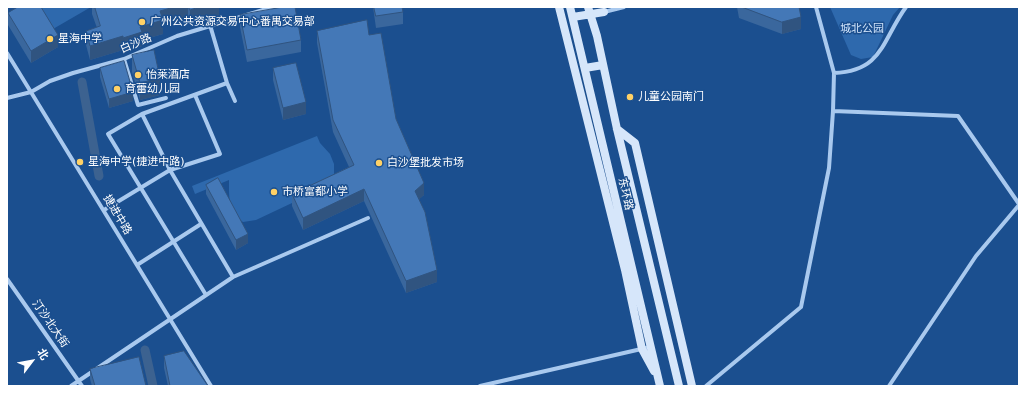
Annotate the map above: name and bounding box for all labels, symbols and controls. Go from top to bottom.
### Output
place label: 广州公共资源交易中心番禺交易部 [150,15,315,29]
marker: 广州公共资源交易中心番禺交易部 [137,17,147,27]
park label: 城北公园 [840,22,884,36]
street label: 白沙路 [118,31,154,57]
place label: 星海中学 [58,32,102,46]
marker: 星海中学 [45,34,55,44]
place label: 怡莱酒店 [146,68,190,82]
marker: 怡莱酒店 [133,70,143,80]
place label: 育蕾幼儿园 [125,82,180,96]
marker: 育蕾幼儿园 [112,84,122,94]
place label: 儿童公园南门 [638,90,704,104]
marker: 儿童公园南门 [625,92,635,102]
place label: 星海中学(捷进中路) [88,155,185,169]
place label: 白沙堡批发市场 [387,156,464,170]
marker: 星海中学(捷进中路) [75,157,85,167]
marker: 白沙堡批发市场 [374,158,384,168]
street label: 东环路 [615,176,635,212]
place label: 市桥富都小学 [282,185,348,199]
marker: 市桥富都小学 [269,187,279,197]
street label: 捷进中路 [100,193,134,237]
street label: 汀沙北大街 [29,298,71,350]
north arrow [12,341,52,381]
text: 北 [34,346,51,362]

